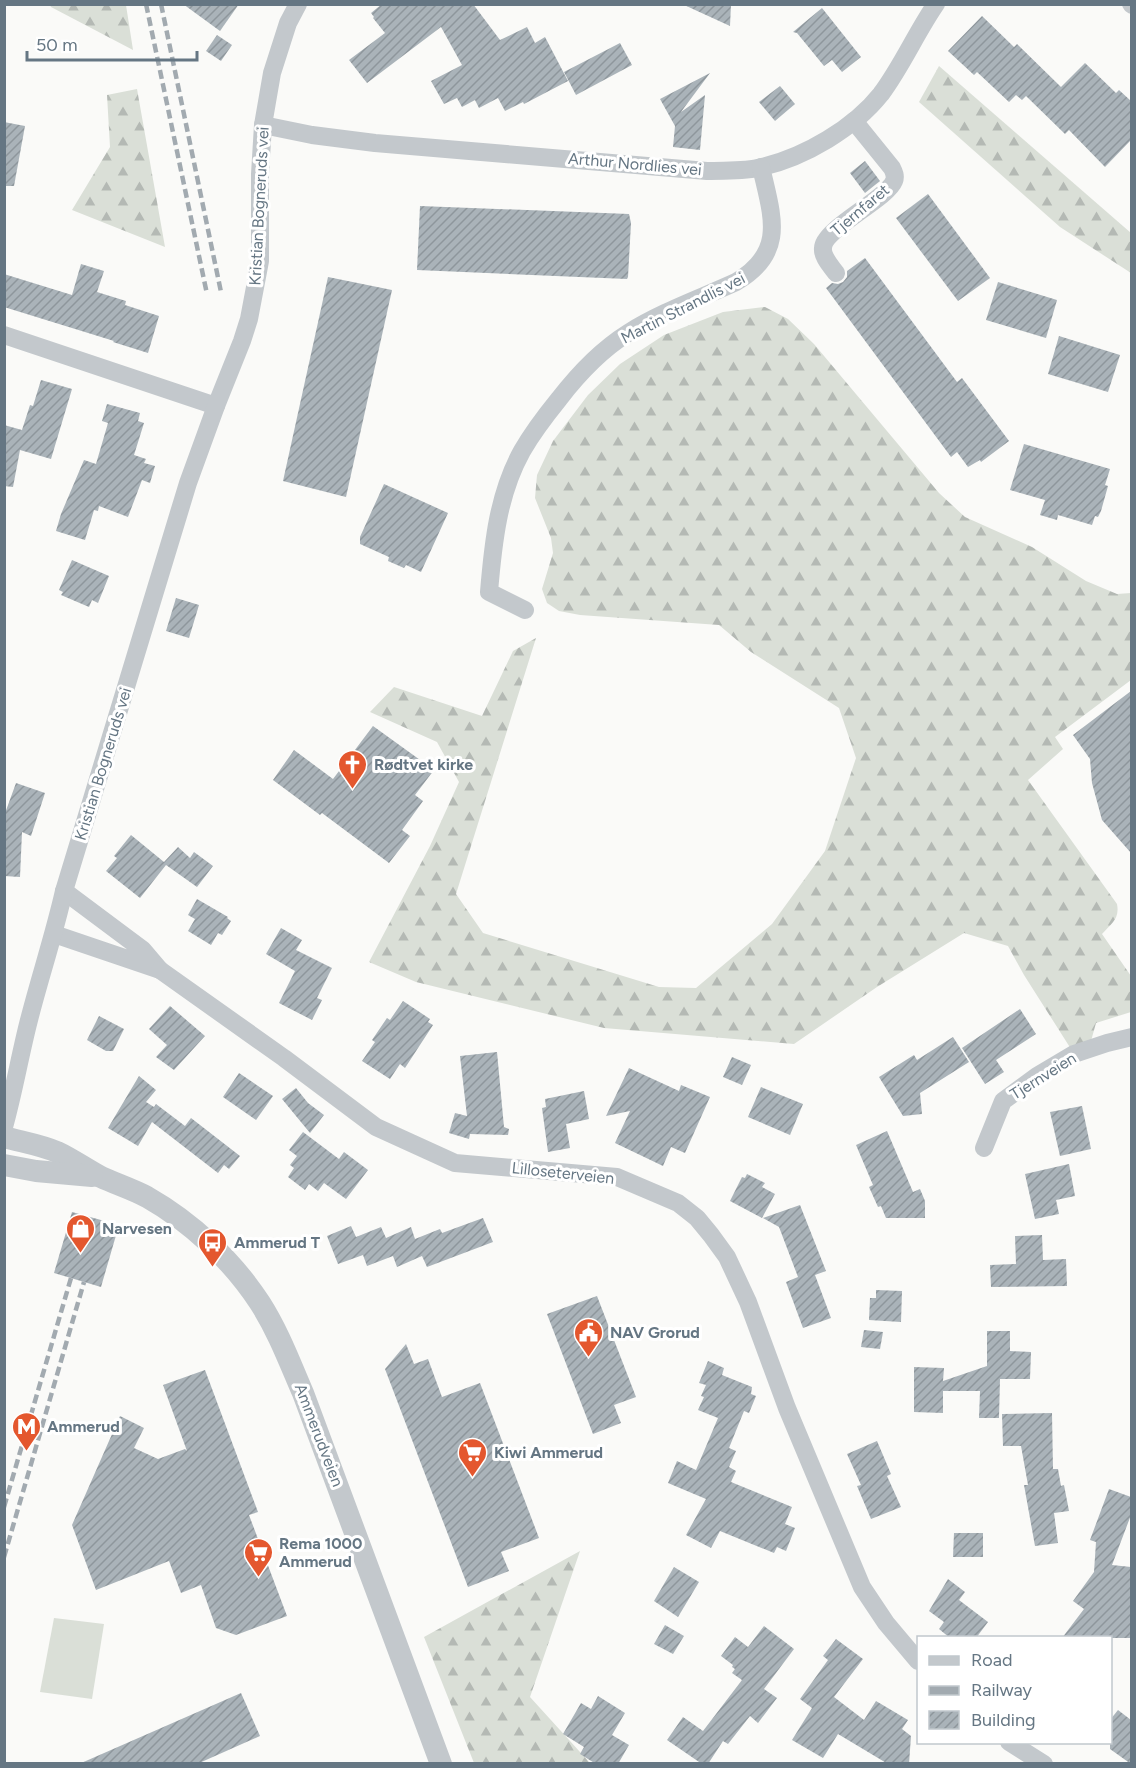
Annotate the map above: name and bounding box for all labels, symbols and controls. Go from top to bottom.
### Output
scale bar [27,24,196,62]
text: 50 m [36,34,78,56]
street label: Kristian Bogneruds vei [245,126,273,286]
street label: Arthur Nordlies vei [567,149,703,179]
street label: Tjernfaret [827,180,893,240]
street label: Martin Strandlis vei [618,269,748,347]
street label: Kristian Bogneruds vei [71,685,135,843]
church icon: Rødtvet kirke [337,748,369,790]
place label: Rødtvet kirke [374,755,473,774]
street label: Tjernveien [1006,1048,1080,1104]
street label: Lilloseterveien [511,1158,615,1188]
shop icon: Narvesen [65,1212,97,1254]
place label: Narvesen [102,1219,172,1238]
bus stop icon: Ammerud T [197,1226,229,1268]
place label: Ammerud T [234,1233,321,1252]
public building icon: NAV Grorud [573,1316,605,1358]
place label: NAV Grorud [610,1323,700,1342]
street label: Ammerudveien [291,1381,347,1489]
metro station icon: Ammerud [10,1410,42,1452]
place label: Ammerud [47,1417,120,1436]
supermarket icon: Kiwi Ammerud [457,1436,489,1478]
place label: Kiwi Ammerud [494,1443,603,1462]
place label: Rema 1000 Ammerud [279,1534,362,1571]
supermarket icon: Rema 1000 Ammerud [242,1536,274,1578]
legend [917,1636,1112,1744]
text: Road [971,1649,1012,1671]
text: Railway [971,1679,1033,1701]
text: Building [971,1709,1036,1731]

